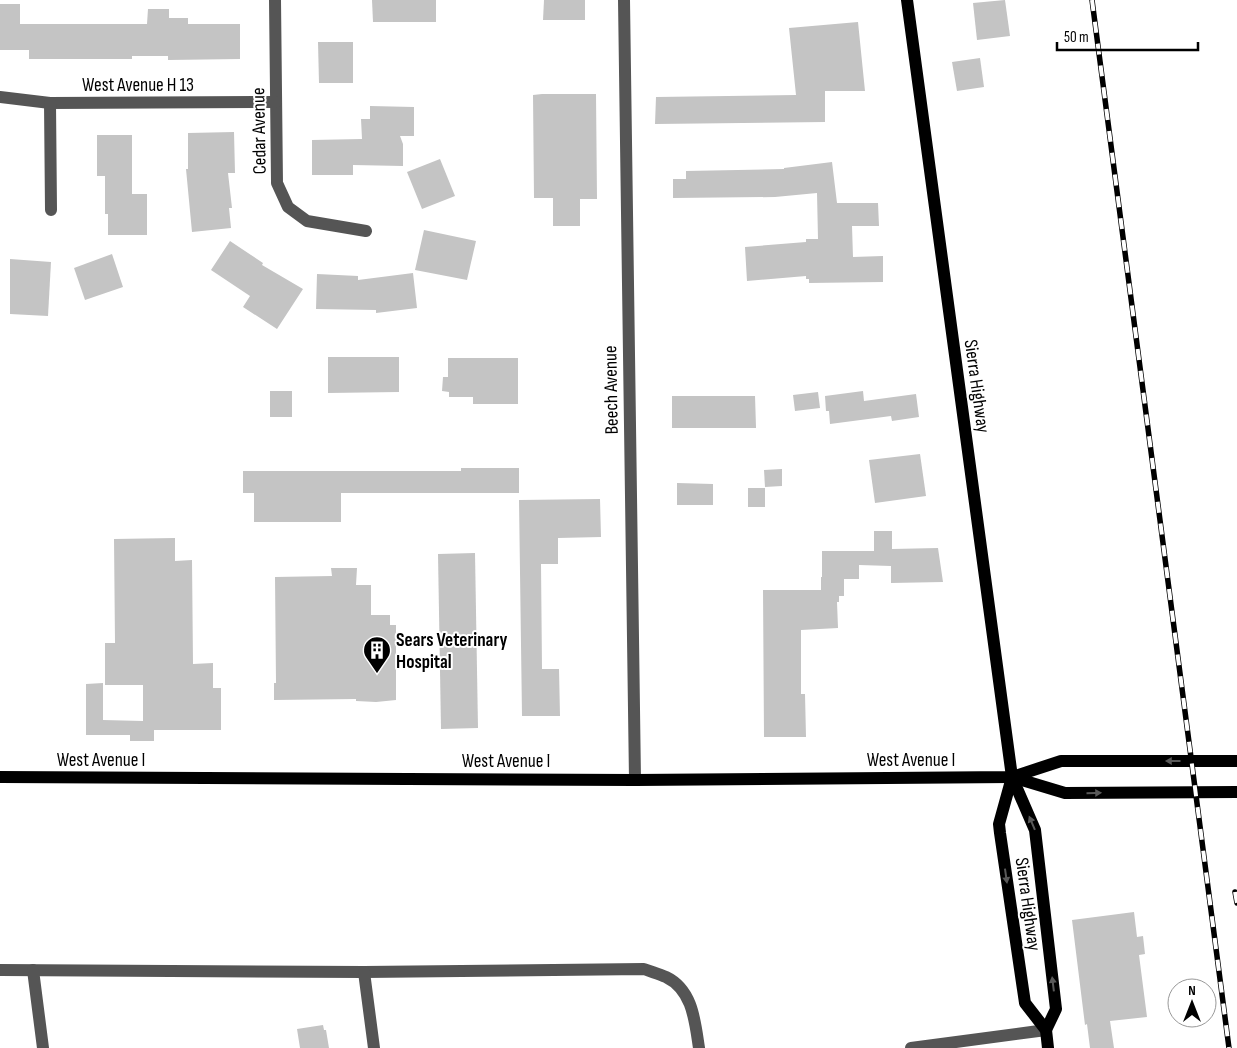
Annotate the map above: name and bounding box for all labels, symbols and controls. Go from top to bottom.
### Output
scale bar [1057,20,1198,52]
text: 50 m [1064,28,1089,47]
street label: West Avenue H 13 [82,74,194,97]
street label: Cedar Avenue [247,87,272,175]
street label: Sierra Highway [959,338,995,435]
street label: Beech Avenue [599,345,624,435]
place label: Sears Veterinary Hospital [396,629,507,674]
building icon: Sears Veterinary Hospital [362,635,392,674]
street label: West Avenue I [57,749,145,772]
street label: West Avenue I [867,749,955,772]
street label: West Avenue I [462,750,550,773]
one-way arrow [1165,757,1181,765]
one-way arrow [1086,789,1102,797]
one-way arrow [1027,816,1035,830]
street label: Sierra Highway [1010,856,1046,953]
one-way arrow [1003,868,1011,884]
one-way arrow [1049,975,1057,991]
north arrow [1167,978,1217,1028]
text: N [1188,982,1196,999]

